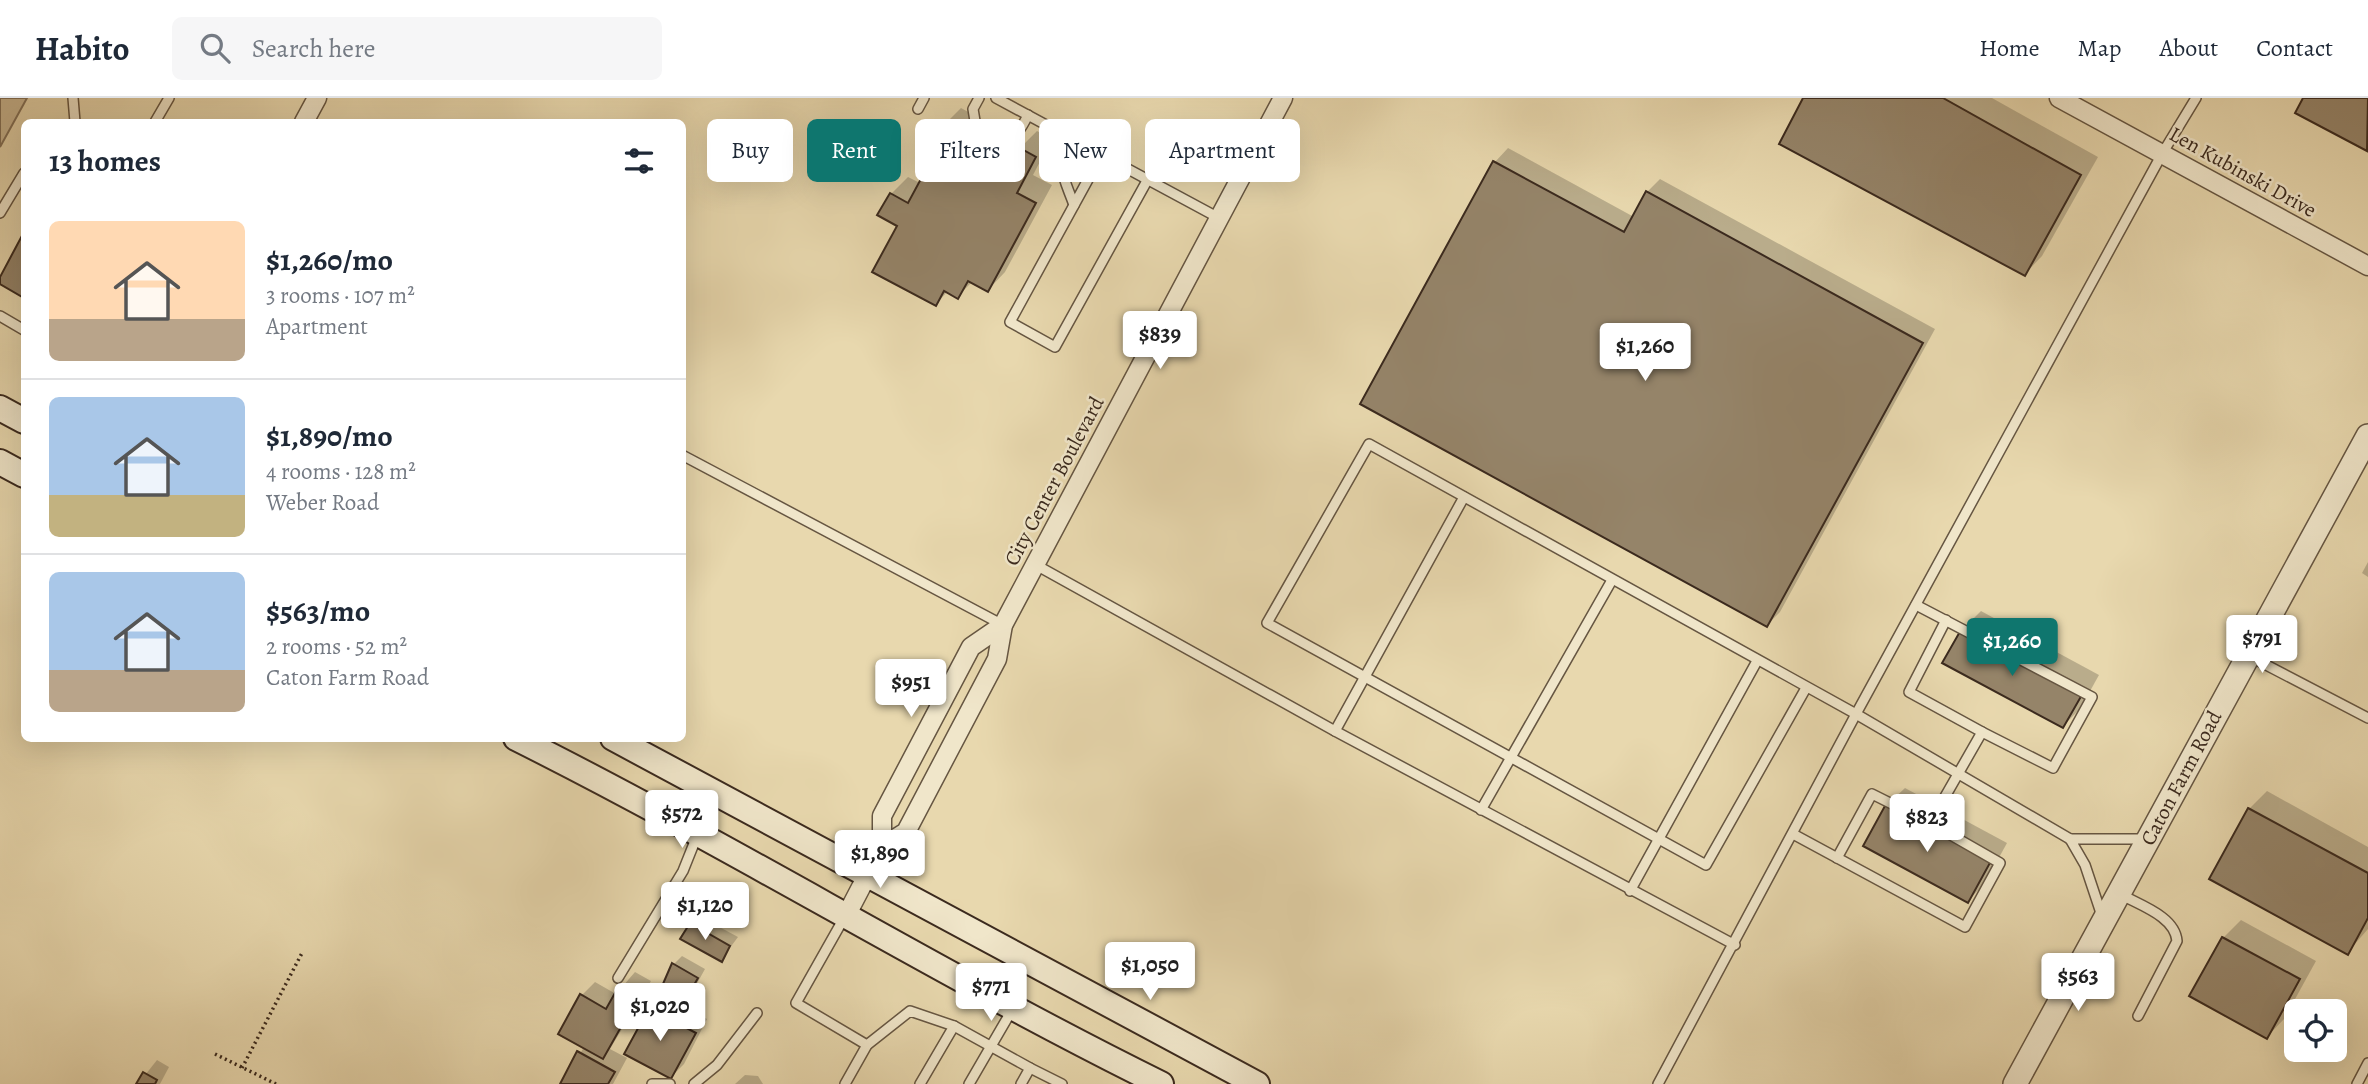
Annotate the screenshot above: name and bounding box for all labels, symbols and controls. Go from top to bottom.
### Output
search box [172,17,662,80]
text: Habito [35,26,130,71]
icon: search [196,29,234,67]
text: Search here [252,31,375,66]
text: Home [1979,32,2040,64]
text: Map [2078,32,2122,64]
text: About [2160,32,2218,64]
text: Contact [2256,32,2333,64]
chip: Buy [707,119,793,182]
chip: Rent [807,119,901,182]
chip: Filters [915,119,1025,182]
chip: New [1039,119,1131,182]
chip: Apartment [1145,119,1300,182]
street label: Len Kubinski Drive [2164,120,2322,224]
text: 13 homes [49,141,161,181]
icon: filters [620,142,658,180]
text: $1,260/mo [266,240,393,280]
icon: home [105,249,189,333]
text: 3 rooms · 107 m² [266,280,415,311]
text: Apartment [266,311,368,342]
pin: $839 [1119,312,1201,371]
text: $839 [1139,318,1181,349]
pin: $1,260 [1588,324,1702,383]
text: $1,260 [1616,330,1674,361]
street label: City Center Boulevard [998,391,1111,571]
text: $1,890/mo [266,416,393,456]
icon: home [105,425,189,509]
text: 4 rooms · 128 m² [266,456,416,487]
text: Weber Road [266,487,379,518]
text: $563/mo [266,591,370,631]
icon: home [105,600,189,684]
pin: $791 [2221,616,2303,675]
pin: $1,260 [1955,618,2069,678]
text: $791 [2242,622,2282,653]
text: $1,260 [1983,625,2041,656]
text: 2 rooms · 52 m² [266,631,407,662]
pin: $951 [870,660,952,719]
text: Caton Farm Road [266,662,429,693]
text: $951 [891,666,931,697]
street label: Caton Farm Road [2134,705,2229,850]
pin: $572 [641,790,723,850]
pin: $823 [1886,794,1968,854]
text: $572 [661,797,703,828]
text: $823 [1906,801,1948,832]
pin: $1,890 [823,830,937,890]
text: $1,890 [851,837,909,868]
pin: $1,120 [648,882,762,942]
text: $1,120 [677,889,733,920]
pin: $1,050 [1093,942,1207,1002]
text: $1,050 [1121,949,1179,980]
pin: $563 [2037,954,2119,1013]
text: $563 [2057,960,2099,991]
pin: $771 [950,964,1032,1023]
text: $771 [972,970,1010,1001]
pin: $1,020 [603,984,717,1043]
text: $1,020 [630,990,690,1021]
map controls [2284,999,2347,1062]
button: locate [2284,999,2347,1062]

